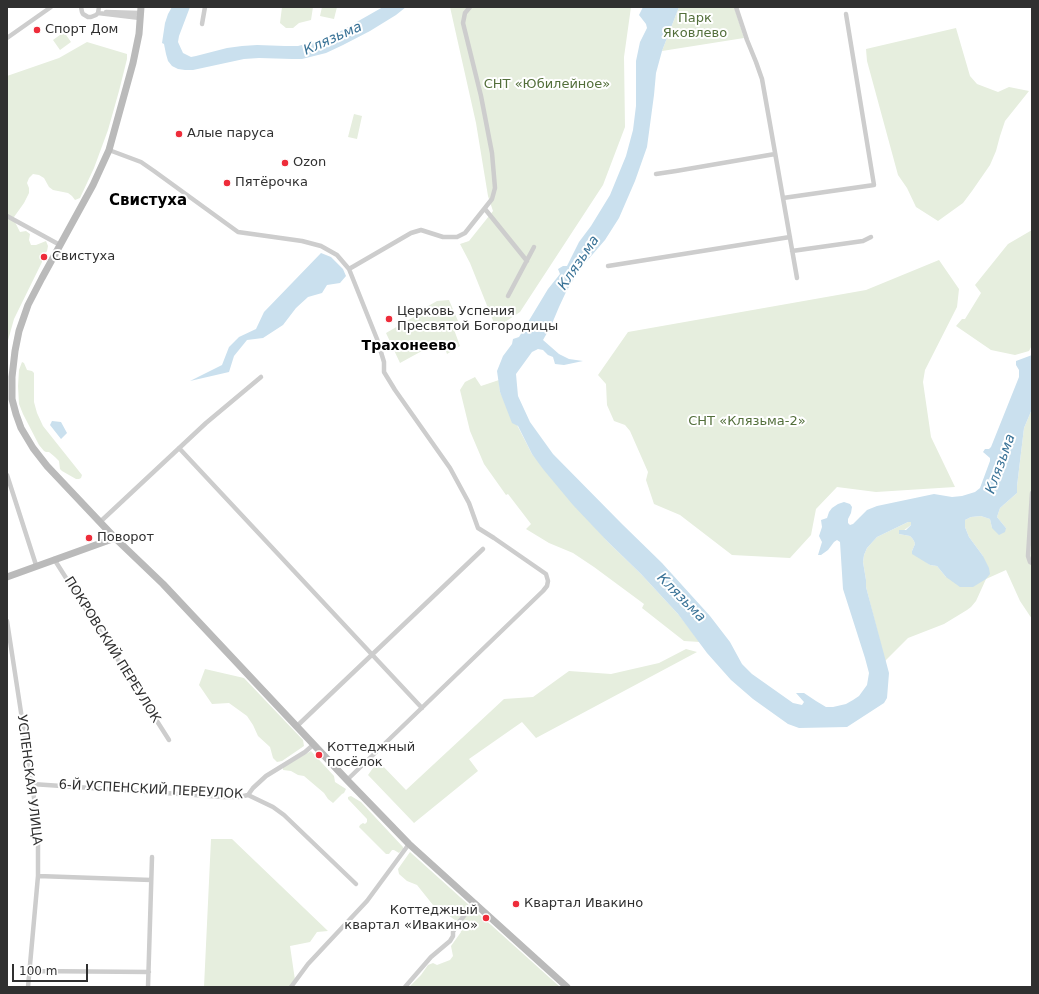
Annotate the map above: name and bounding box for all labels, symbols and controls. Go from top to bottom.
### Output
park label: Парк Яковлево [663,11,727,42]
water label: Клязьма [301,19,365,59]
place label: Спорт Дом [45,22,118,38]
marker: Спорт Дом [32,25,42,35]
park label: СНТ «Юбилейное» [484,77,610,93]
place label: Алые паруса [187,126,274,142]
marker: Алые паруса [174,129,184,139]
place label: Ozon [293,155,326,171]
marker: Ozon [280,158,290,168]
place label: Пятёрочка [235,175,308,191]
marker: Пятёрочка [222,178,232,188]
district label: Свистуха [109,192,187,210]
water label: Клязьма [555,233,603,293]
place label: Свистуха [52,249,115,265]
marker: Свистуха [39,252,49,262]
place label: Церковь Успения Пресвятой Богородицы [397,304,558,335]
marker: Церковь Успения Пресвятой Богородицы [384,314,394,324]
district label: Трахонеево [362,338,456,354]
park label: СНТ «Клязьма-2» [688,414,806,430]
water label: Клязьма [982,432,1020,496]
place label: Поворот [97,530,154,546]
marker: Поворот [84,533,94,543]
water label: Клязьма [653,570,709,626]
street label: ПОКРОВСКИЙ ПЕРЕУЛОК [61,574,163,726]
street label: УСПЕНСКАЯ УЛИЦА [13,714,45,846]
place label: Коттеджный посёлок [327,740,415,771]
marker: Коттеджный посёлок [314,750,324,760]
street label: 6-Й УСПЕНСКИЙ ПЕРЕУЛОК [58,777,244,803]
place label: Квартал Ивакино [524,896,643,912]
marker: Квартал Ивакино [511,899,521,909]
place label: Коттеджный квартал «Ивакино» [344,903,478,934]
marker: Коттеджный квартал «Ивакино» [481,913,491,923]
scale bar [14,956,90,982]
text: 100 m [19,964,57,978]

